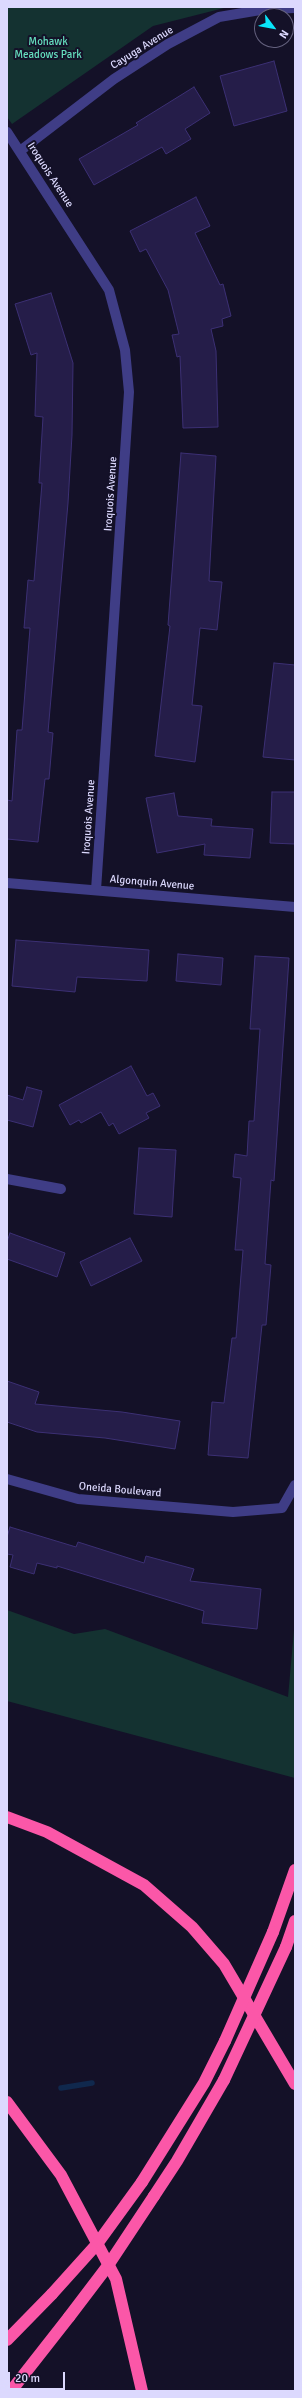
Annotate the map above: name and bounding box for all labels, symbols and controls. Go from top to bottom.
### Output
north arrow [254,8,294,48]
street label: Cayuga Avenue [108,23,176,73]
text: N [276,27,291,41]
park label: Mohawk Meadows Park [14,35,82,61]
street label: Iroquois Avenue [24,140,76,210]
street label: Iroquois Avenue [102,456,120,532]
street label: Iroquois Avenue [80,779,98,855]
street label: Algonquin Avenue [109,873,195,893]
street label: Oneida Boulevard [78,1480,162,1500]
scale bar [10,2364,67,2390]
text: 20 m [15,2371,40,2386]

